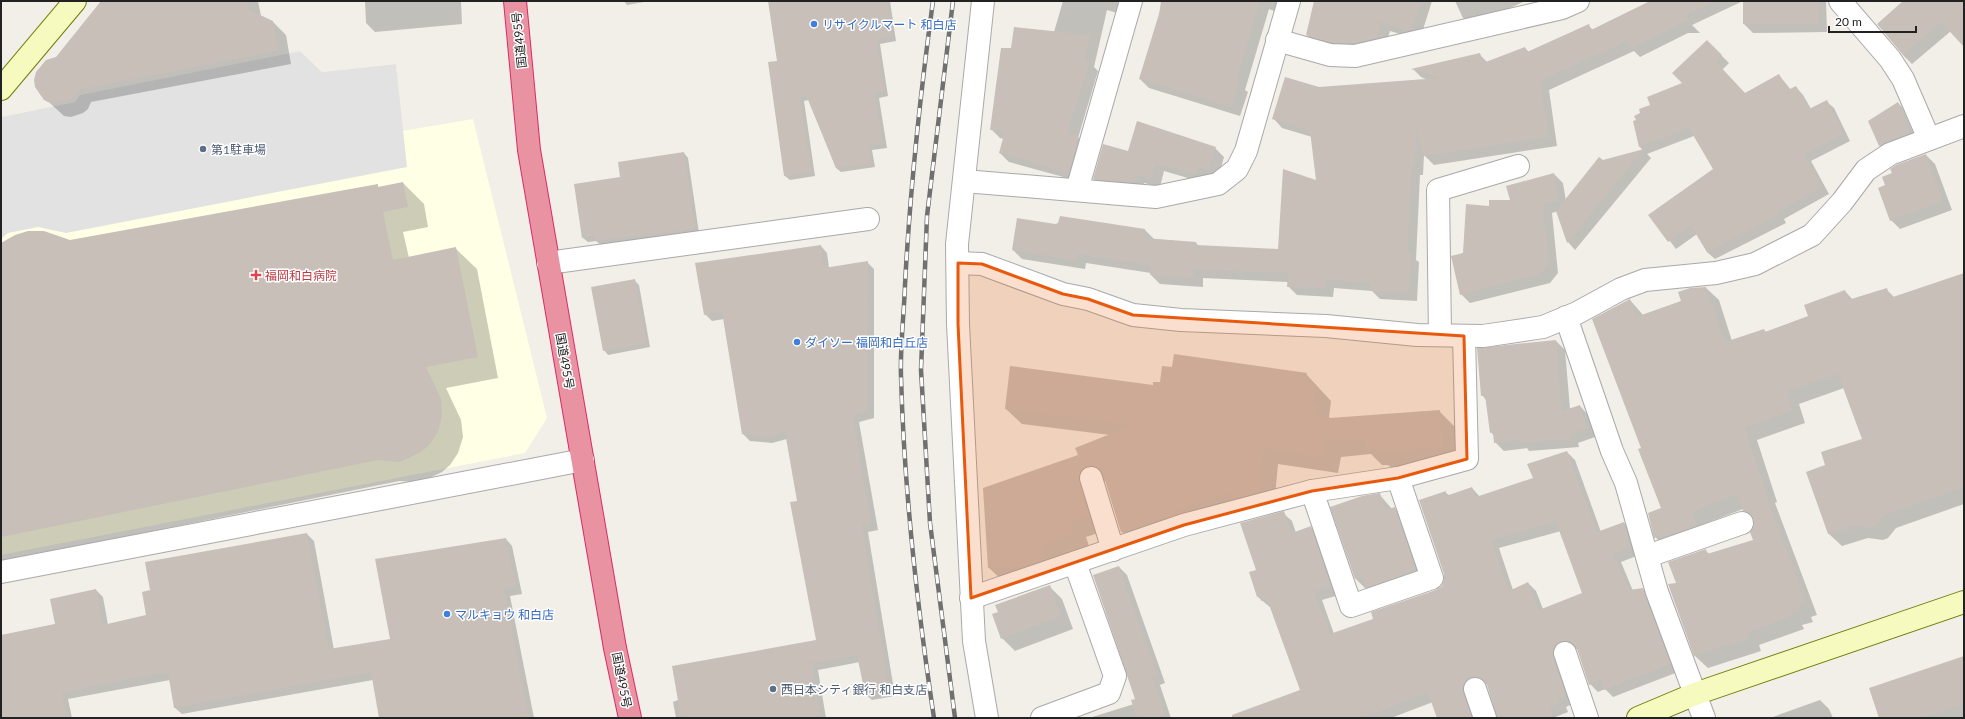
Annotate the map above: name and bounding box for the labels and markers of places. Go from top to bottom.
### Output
place label: リサイクルマート 和白店 [822,17,956,32]
marker: リサイクルマート 和白店 [809,19,819,29]
place label: 第1駐車場 [211,142,266,157]
marker: 第1駐車場 [198,144,208,154]
place label: 福岡和白病院 [265,268,337,283]
marker: 福岡和白病院 [250,269,262,281]
place label: ダイソー 福岡和白丘店 [805,335,928,350]
marker: ダイソー 福岡和白丘店 [792,337,802,347]
place label: マルキョウ 和白店 [455,607,554,622]
marker: マルキョウ 和白店 [442,609,452,619]
place label: 西日本シティ銀行 和白支店 [781,682,927,697]
marker: 西日本シティ銀行 和白支店 [768,684,778,694]

